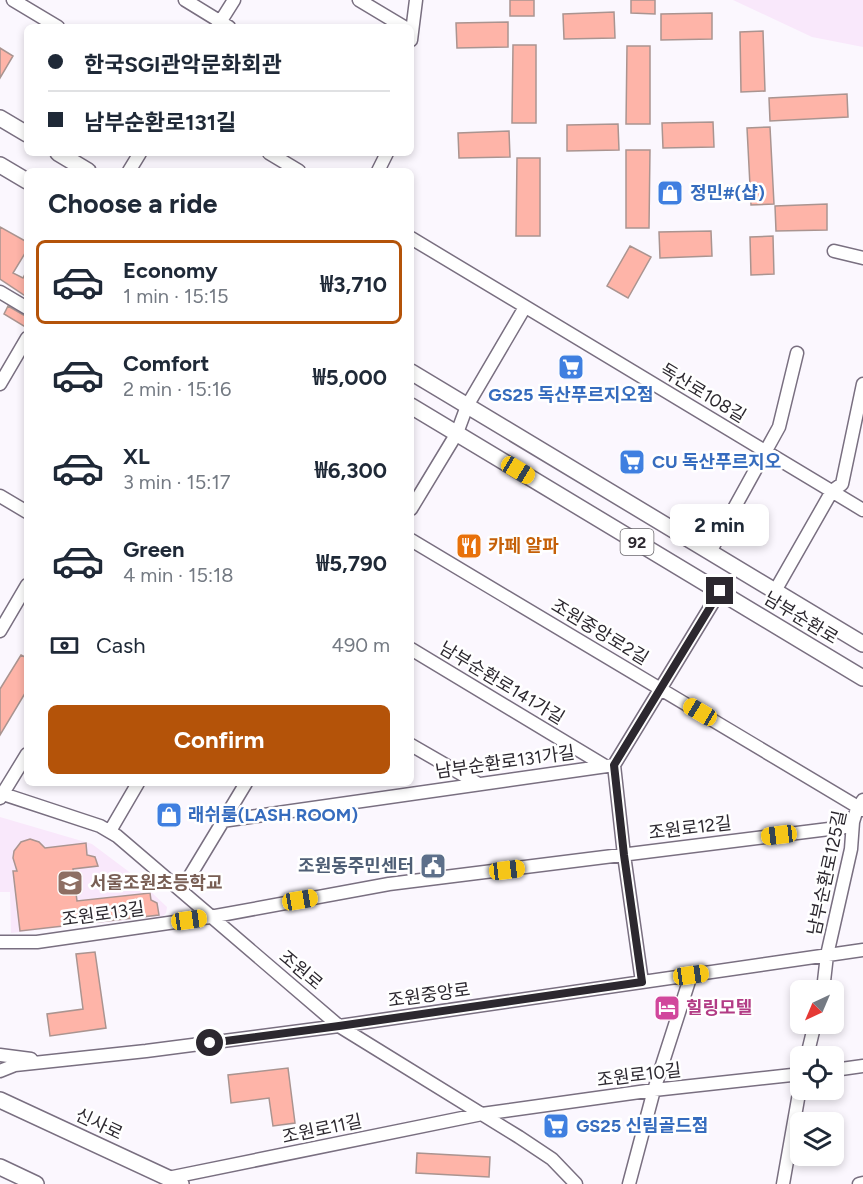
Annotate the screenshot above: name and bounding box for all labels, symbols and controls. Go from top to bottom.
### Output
text: 한국SGI관악문화회관 [84,51,282,78]
text: 남부순환로131길 [84,109,236,136]
shop icon: 정민#(샵) [655,178,685,208]
place label: 정민#(샵) [690,182,765,204]
text: Choose a ride [48,187,217,220]
icon: car [51,255,105,309]
text: Economy [123,257,218,284]
text: ₩3,710 [320,271,387,298]
text: 1 min · 15:15 [123,284,229,308]
icon: car [51,348,105,402]
text: Comfort [123,350,209,377]
supermarket icon: GS25 독산푸르지오점 [556,352,586,382]
street label: 독산로108길 [656,359,750,427]
text: ₩5,000 [313,364,387,391]
text: 2 min · 15:16 [123,377,231,401]
place label: GS25 독산푸르지오점 [488,384,654,406]
icon: car [51,441,105,495]
text: XL [123,443,150,470]
supermarket icon: CU 독산푸르지오 [617,447,647,477]
place label: CU 독산푸르지오 [652,451,781,473]
car [498,453,538,487]
text: ₩6,300 [315,457,387,484]
text: 3 min · 15:17 [123,470,230,494]
callout: 2 min [670,504,770,546]
text: 2 min [694,513,745,537]
road number: 92 [620,529,654,555]
restaurant icon: 카페 알파 [454,531,484,561]
icon: car [51,534,105,588]
place label: 카페 알파 [488,535,559,557]
text: Green [123,536,185,563]
text: ₩5,790 [316,550,387,577]
text: 4 min · 15:18 [123,563,234,587]
route end [706,577,733,604]
street label: 남부순환로 [760,587,842,649]
street label: 조원중앙로2길 [547,594,653,670]
icon: cash [48,629,81,662]
text: Cash [96,632,146,659]
text: 490 m [331,633,390,657]
street label: 남부순환로141가길 [435,637,569,729]
car [680,695,720,729]
button: Confirm [48,705,390,774]
street label: 남부순환로131가길 [434,741,576,783]
shop icon: 래쉬룸(LASH ROOM) [154,800,184,830]
place label: 래쉬룸(LASH ROOM) [188,804,358,826]
street label: 남부순환로125길 [803,808,851,938]
street label: 조원로12길 [647,812,733,844]
car [760,824,798,846]
public building icon: 조원동주민센터 [418,851,448,881]
place label: 조원동주민센터 [298,855,414,877]
car [488,859,526,881]
school or university icon: 서울조원초등학교 [55,868,85,898]
place label: 서울조원초등학교 [90,872,222,894]
car [281,888,319,912]
street label: 조원로13길 [60,897,146,931]
car [170,909,208,931]
street label: 조원로 [275,946,327,994]
car [672,964,710,986]
street label: 조원중앙로 [386,978,472,1012]
north arrow [790,980,844,1034]
map controls [790,980,844,1166]
hotel icon: 힐링모텔 [652,993,682,1023]
place label: 힐링모텔 [686,997,752,1019]
route start [196,1029,223,1056]
button: locate [790,1046,844,1100]
street label: 조원로10길 [595,1059,683,1091]
street label: 신사로 [72,1104,126,1144]
street label: 조원로11길 [280,1110,364,1148]
supermarket icon: GS25 신림골드점 [541,1111,571,1141]
button: layers [790,1112,844,1166]
place label: GS25 신림골드점 [576,1115,708,1137]

